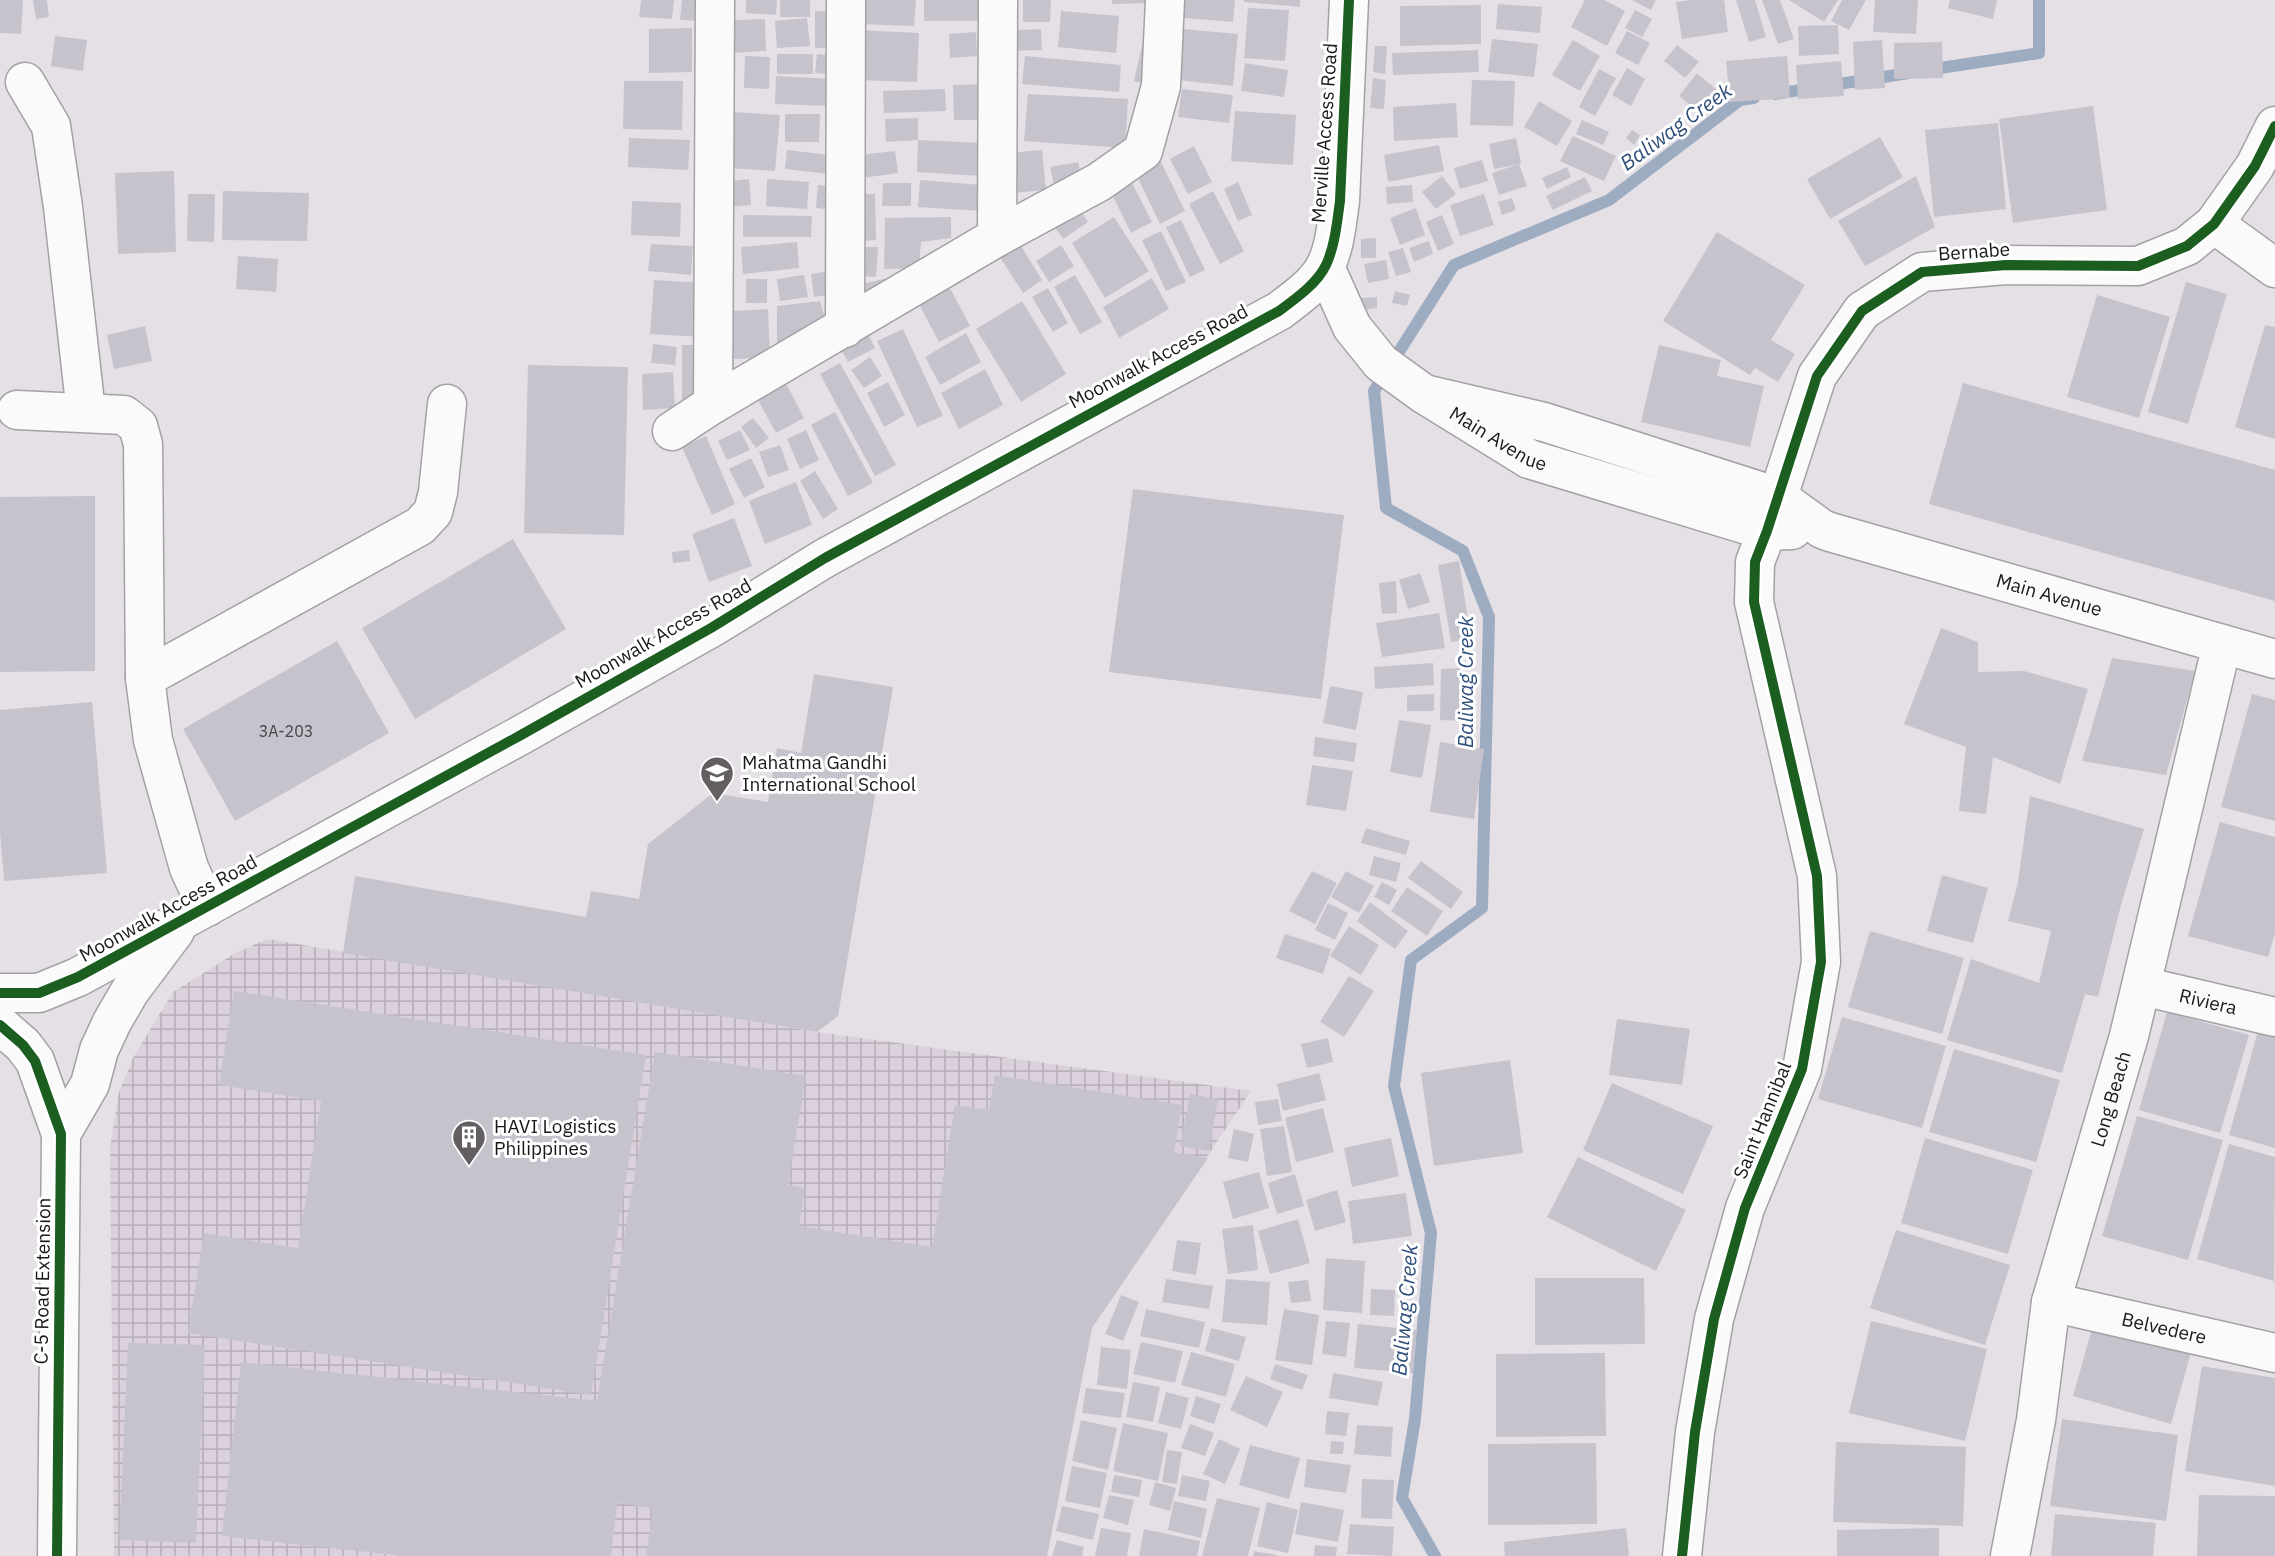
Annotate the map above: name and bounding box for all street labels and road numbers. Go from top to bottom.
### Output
street label: Merville Access Road [1306,42,1342,224]
street label: Bernabe [1937,237,2011,265]
street label: Moonwalk Access Road [1064,299,1252,413]
street label: Main Avenue [1445,401,1550,476]
street label: Main Avenue [1994,568,2105,621]
street label: Moonwalk Access Road [571,573,755,693]
street label: Moonwalk Access Road [75,849,261,967]
street label: Riviera [2177,983,2239,1020]
street label: Long Beach [2085,1048,2136,1150]
street label: Saint Hannibal [1728,1058,1796,1182]
street label: C-5 Road Extension [29,1197,55,1365]
street label: Belvedere [2119,1306,2209,1349]

